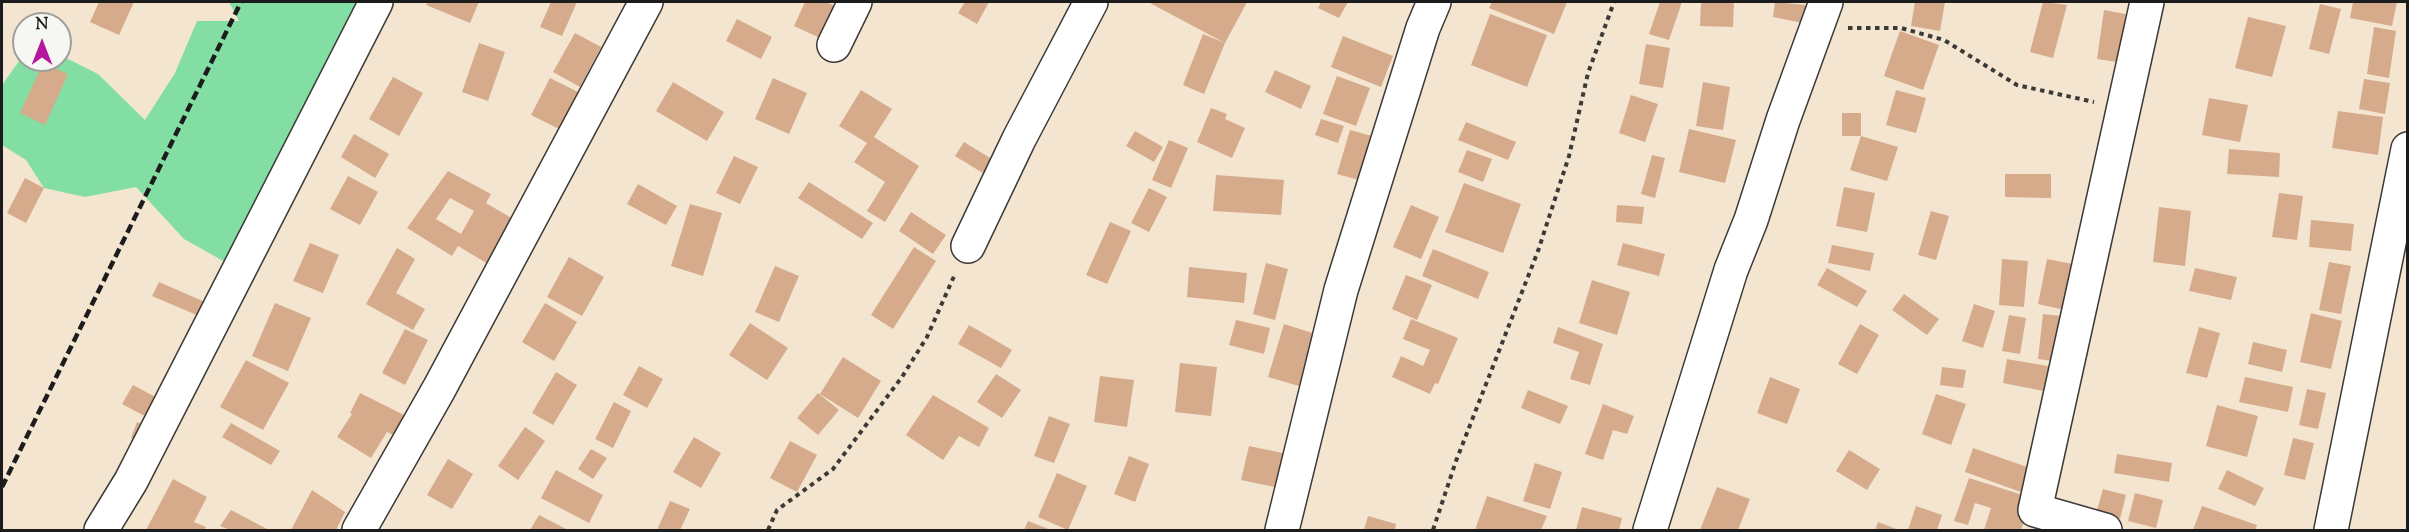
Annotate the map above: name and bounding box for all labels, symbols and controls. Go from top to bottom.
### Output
north arrow [12,12,72,72]
text: N [36,14,48,37]

